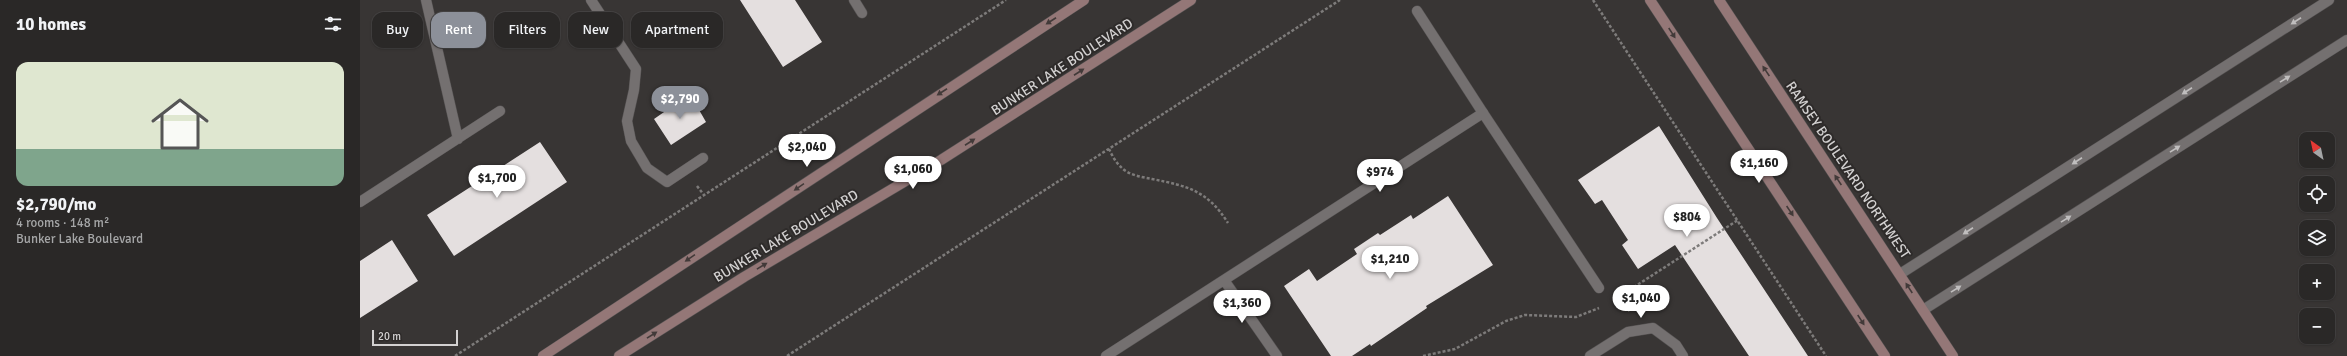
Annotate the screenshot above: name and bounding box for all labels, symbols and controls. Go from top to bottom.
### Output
chip: Buy [372,12,423,48]
chip: Rent [431,12,486,48]
chip: Filters [494,12,560,48]
chip: New [568,12,623,48]
chip: Apartment [631,12,723,48]
icon: filters [322,13,344,35]
text: 10 homes [16,14,86,35]
street label: BUNKER LAKE BOULEVARD [988,15,1136,119]
one-way arrow [1046,17,1056,25]
one-way arrow [2291,17,2301,25]
one-way arrow [1668,27,1675,38]
one-way arrow [1762,66,1770,76]
one-way arrow [1074,68,1084,76]
one-way arrow [2279,76,2291,83]
street label: RAMSEY BOULEVARD NORTHWEST [1782,78,1914,262]
pin: $2,790 [647,86,713,120]
one-way arrow [2182,87,2192,95]
icon: home [144,88,216,160]
one-way arrow [937,88,947,96]
text: $2,790 [661,91,699,107]
north arrow [2299,132,2335,168]
map controls [2299,132,2335,344]
pin: $2,040 [774,134,840,168]
one-way arrow [965,138,975,146]
text: $2,040 [788,139,826,155]
one-way arrow [2170,145,2180,153]
pin: $1,160 [1726,150,1792,184]
text: $1,160 [1740,155,1778,171]
pin: $1,060 [880,156,946,190]
one-way arrow [2072,157,2082,165]
pin: $974 [1356,159,1404,193]
text: $1,060 [894,161,932,177]
text: $974 [1366,164,1394,180]
pin: $1,700 [464,165,530,199]
text: $1,700 [478,170,516,186]
one-way arrow [1834,174,1842,185]
button: locate [2299,176,2335,212]
one-way arrow [793,183,804,190]
street label: BUNKER LAKE BOULEVARD [711,186,861,286]
text: $2,790/mo [16,194,96,215]
pin: $804 [1663,204,1711,238]
one-way arrow [1786,205,1793,217]
text: $804 [1673,209,1701,225]
text: 4 rooms · 148 m² [16,215,109,231]
one-way arrow [2061,215,2071,223]
button: layers [2299,220,2335,256]
one-way arrow [1963,227,1973,235]
text: Bunker Lake Boulevard [16,231,143,247]
pin: $1,210 [1357,246,1423,280]
text: $1,210 [1371,251,1409,267]
one-way arrow [685,254,695,262]
one-way arrow [756,263,768,270]
button: + [2299,264,2335,300]
one-way arrow [1906,282,1913,294]
pin: $1,040 [1608,285,1674,319]
one-way arrow [1951,285,1961,293]
pin: $1,360 [1209,290,1275,324]
text: $1,040 [1622,290,1660,306]
text: $1,360 [1223,295,1261,311]
button: − [2299,308,2335,344]
one-way arrow [1858,314,1865,325]
scale bar [372,328,458,347]
text: 20 m [378,330,401,343]
one-way arrow [647,331,657,339]

